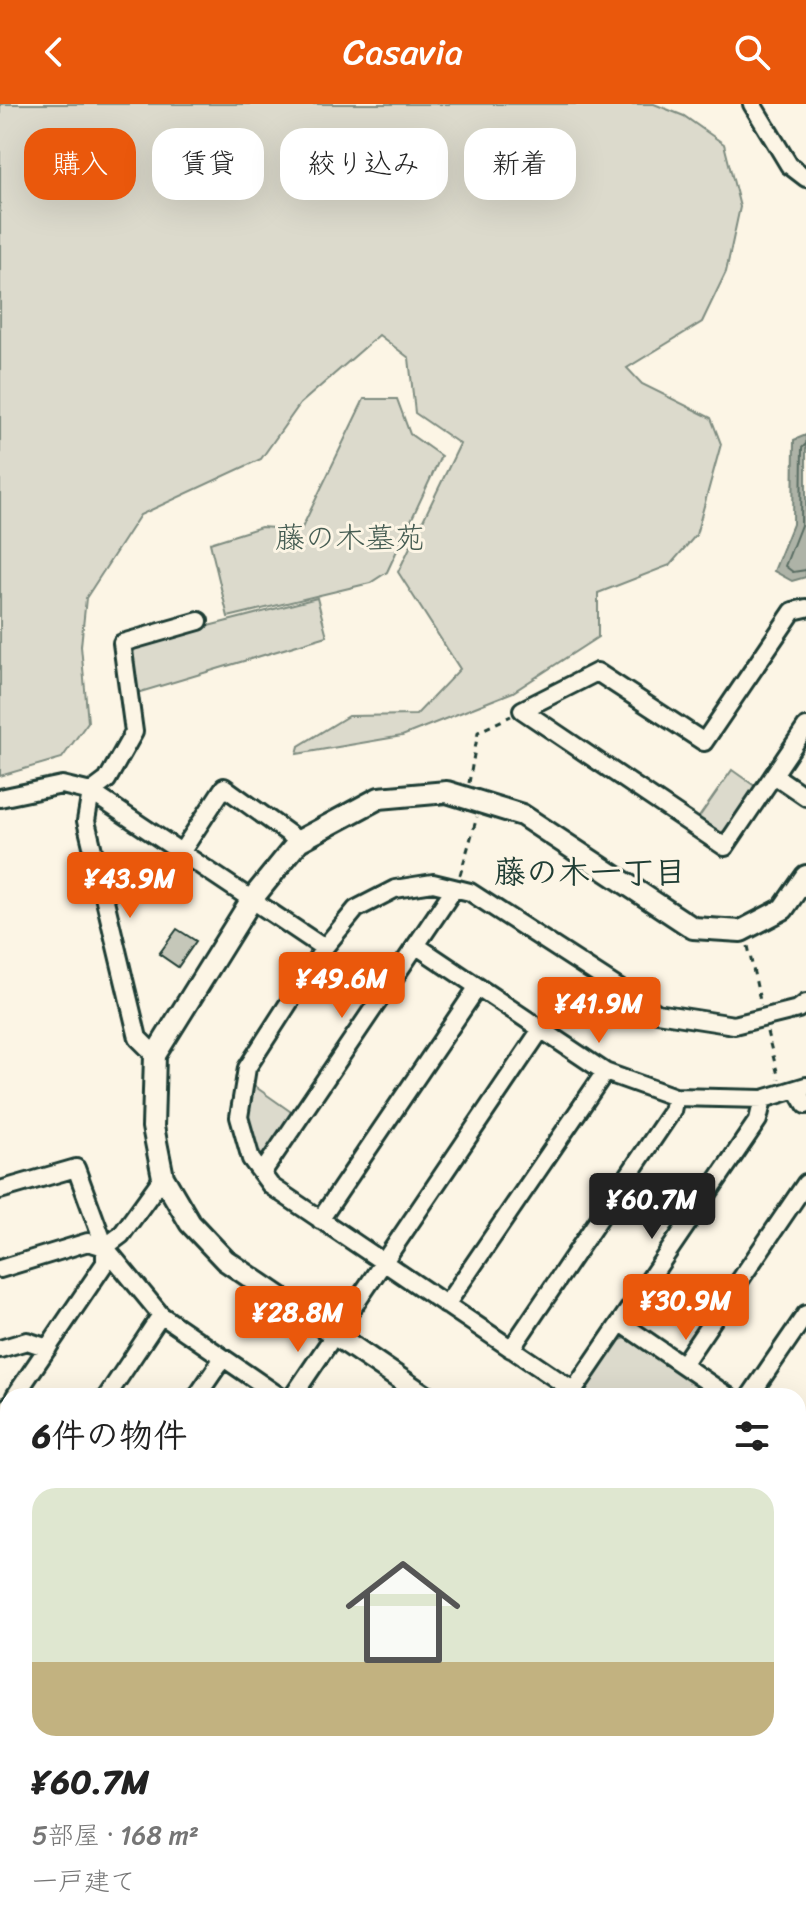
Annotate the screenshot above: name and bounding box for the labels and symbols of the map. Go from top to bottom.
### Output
park label: 藤の木墓苑 [275,511,425,565]
district label: 藤の木一丁目 [494,844,686,901]
pin: ¥43.9M [65,852,195,920]
pin: ¥49.6M [277,952,407,1020]
pin: ¥41.9M [534,977,664,1045]
pin: ¥60.7M [587,1173,717,1241]
pin: ¥30.9M [621,1274,751,1342]
pin: ¥28.8M [233,1286,363,1354]

